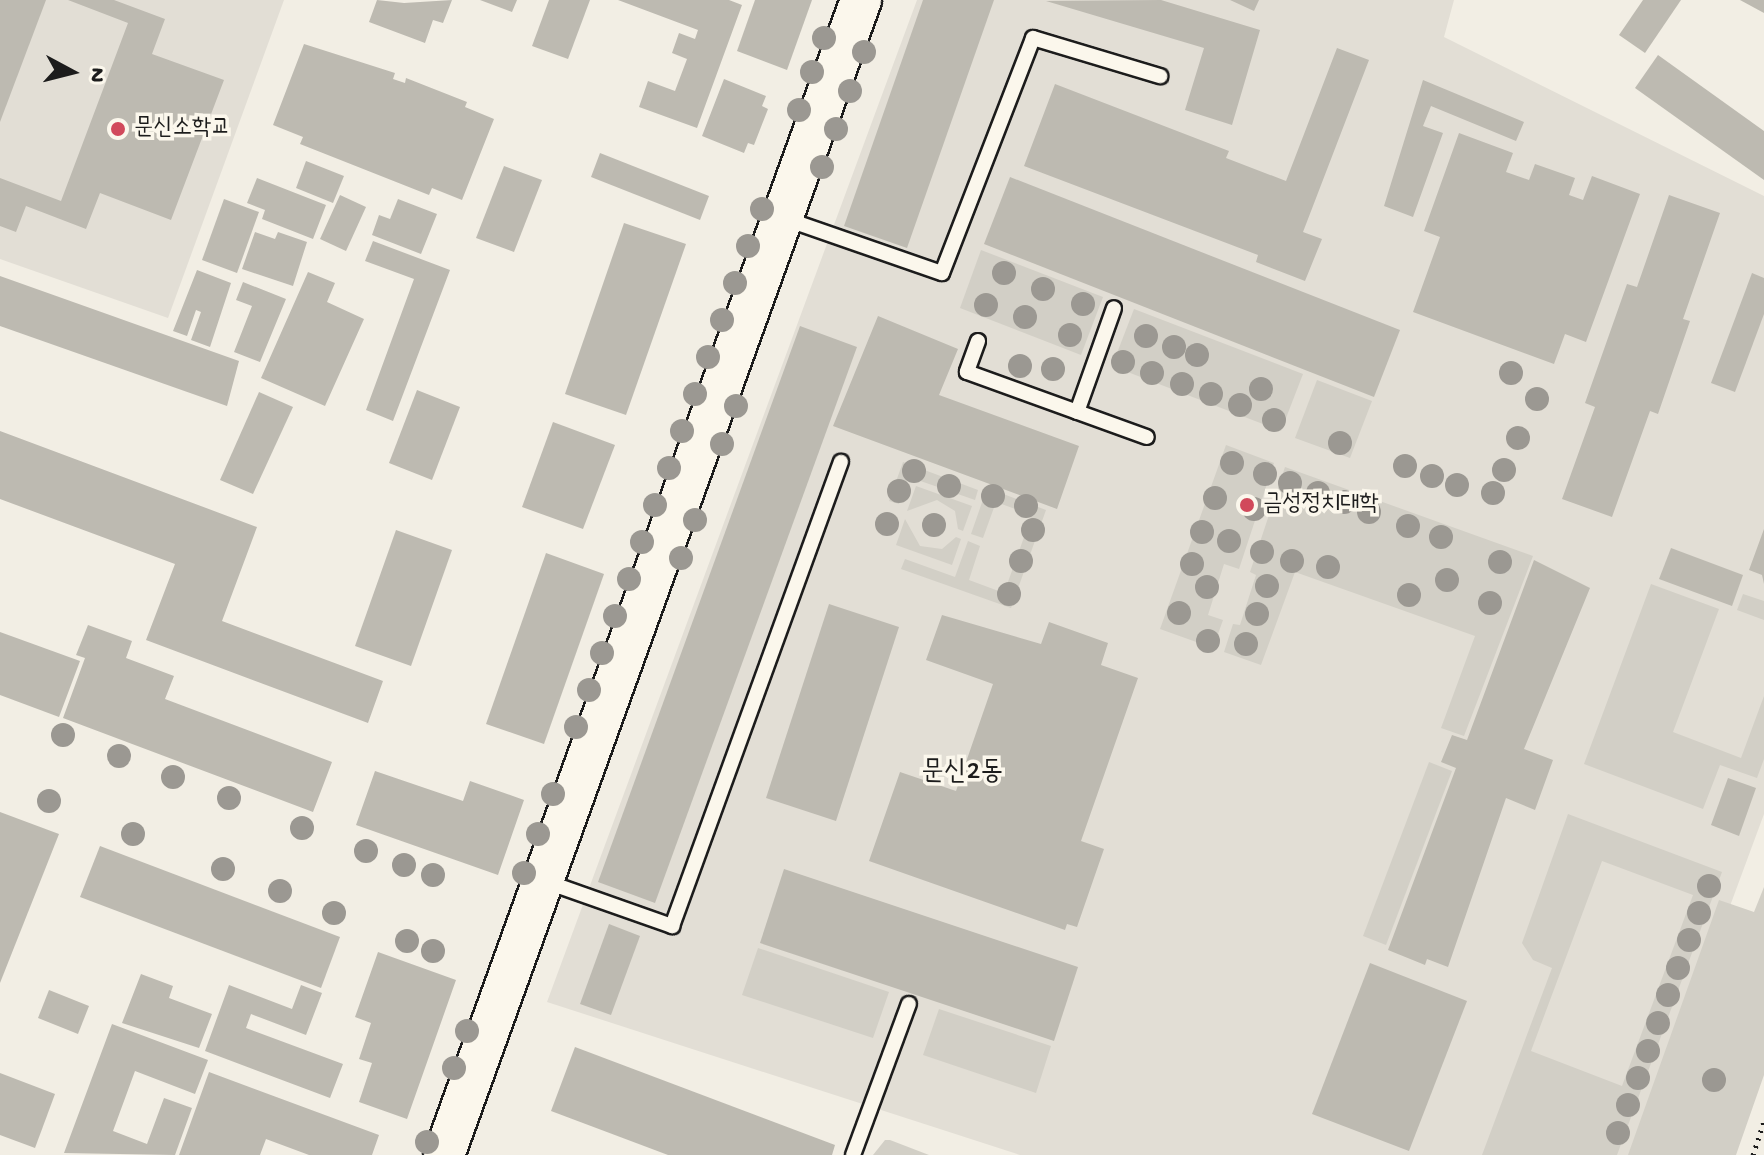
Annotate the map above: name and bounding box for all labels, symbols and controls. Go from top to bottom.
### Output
north arrow [32,32,112,112]
text: N [82,66,110,84]
place label: 문신소학교 [134,115,231,143]
marker: 문신소학교 [109,120,127,138]
place label: 금성정치대학 [1263,491,1379,519]
marker: 금성정치대학 [1238,496,1256,514]
district label: 문신2동 [921,756,1003,790]

